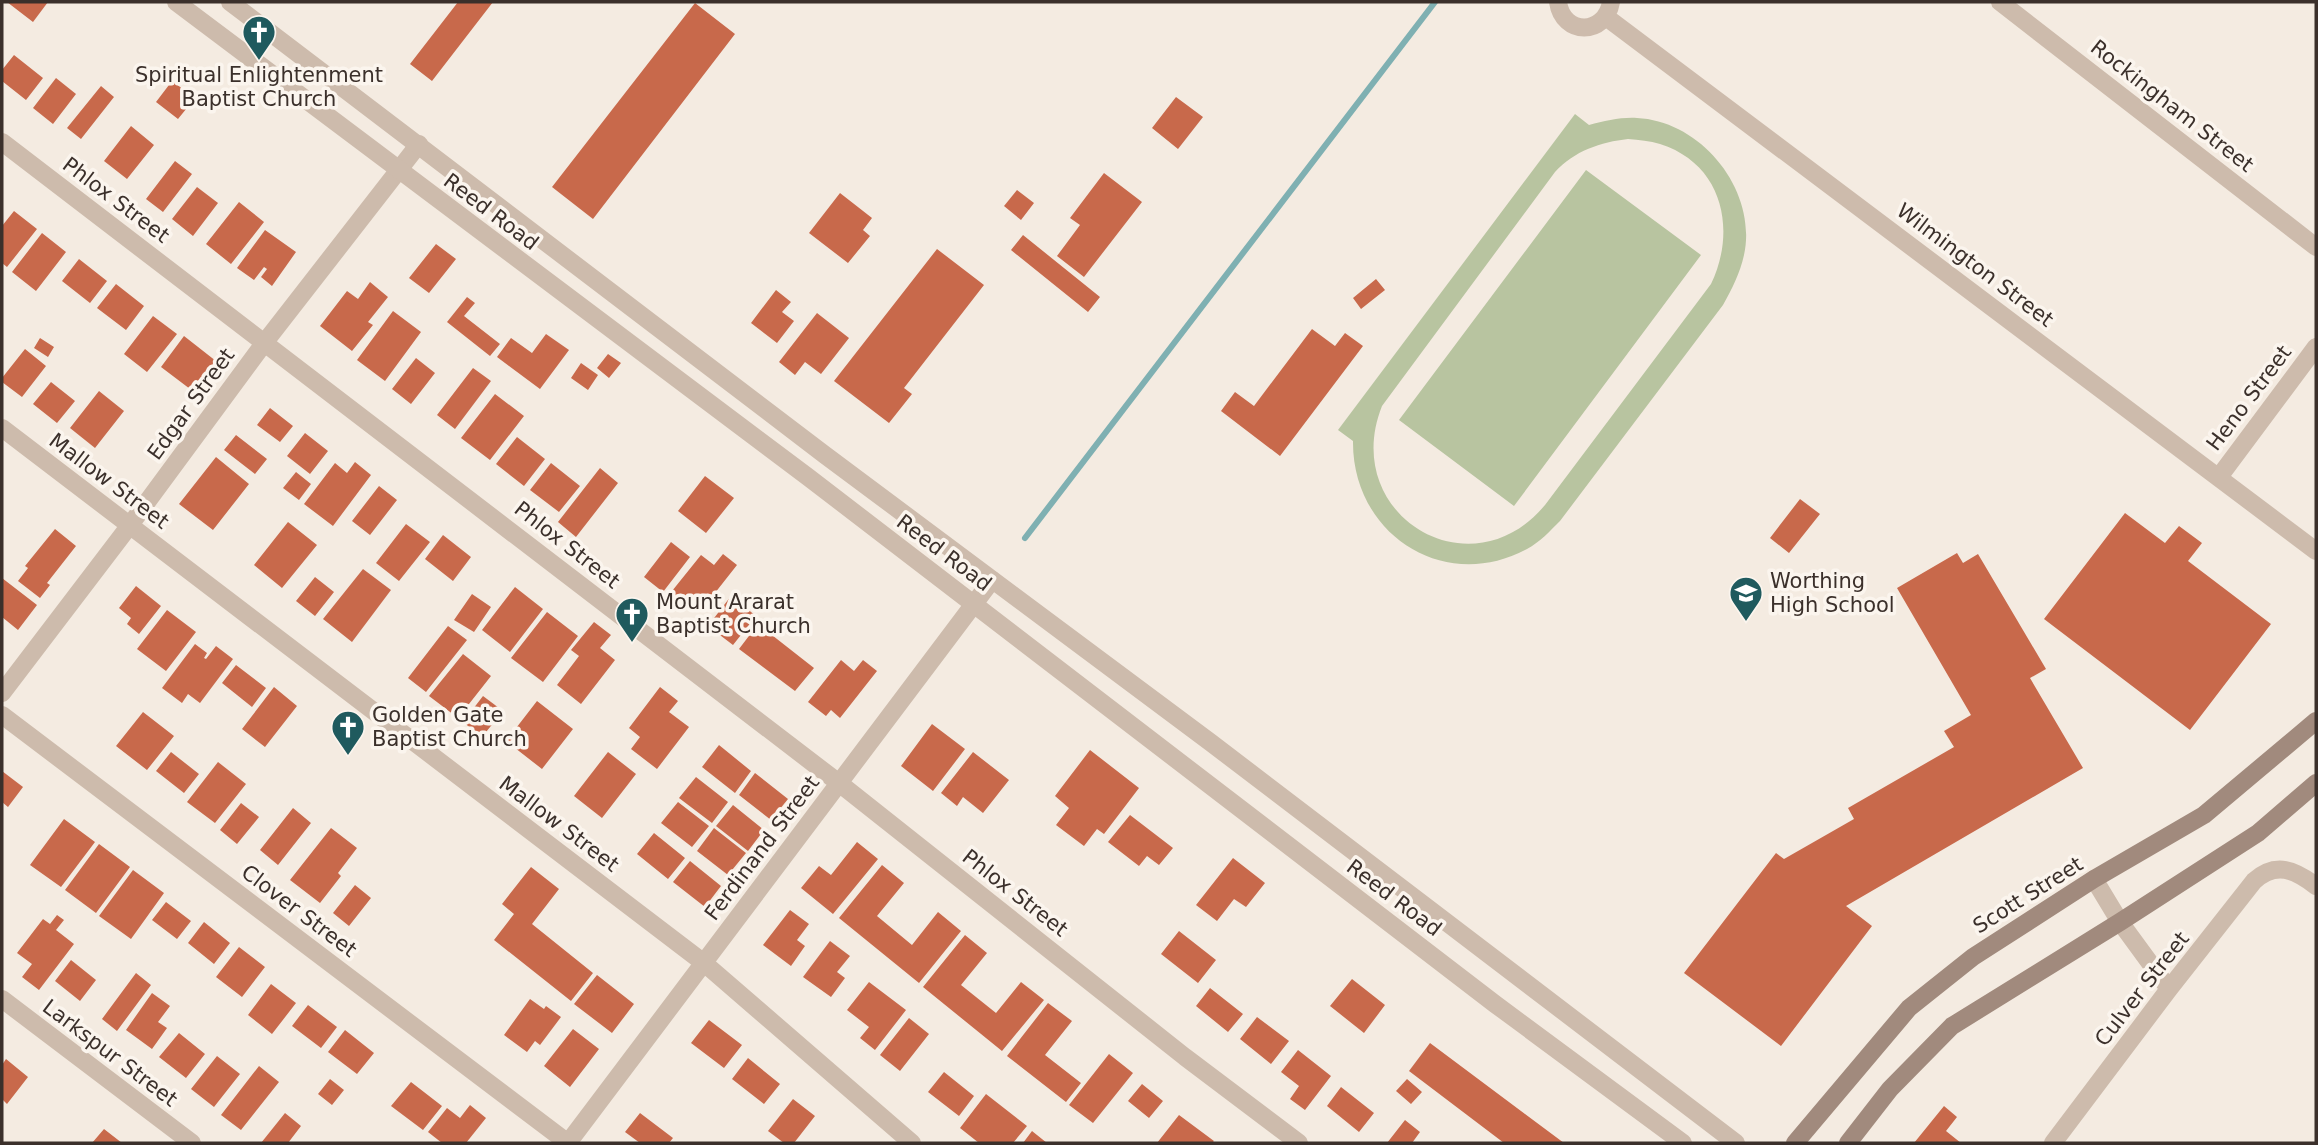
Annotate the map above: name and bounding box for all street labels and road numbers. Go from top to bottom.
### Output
street label: Rockingham Street [2086,35,2258,177]
street label: Phlox Street [58,152,174,248]
street label: Reed Road [439,169,543,255]
street label: Wilmington Street [1892,198,2058,332]
street label: Heno Street [2202,341,2296,455]
street label: Edgar Street [143,344,239,464]
street label: Mallow Street [45,428,173,534]
street label: Phlox Street [510,496,624,594]
street label: Reed Road [892,510,996,596]
street label: Mallow Street [495,771,623,877]
street label: Ferdinand Street [700,771,824,925]
street label: Phlox Street [958,844,1072,942]
street label: Scott Street [1969,852,2087,938]
street label: Reed Road [1342,855,1446,941]
street label: Clover Street [237,860,361,962]
street label: Culver Street [2090,927,2194,1051]
street label: Larkspur Street [38,995,182,1111]

